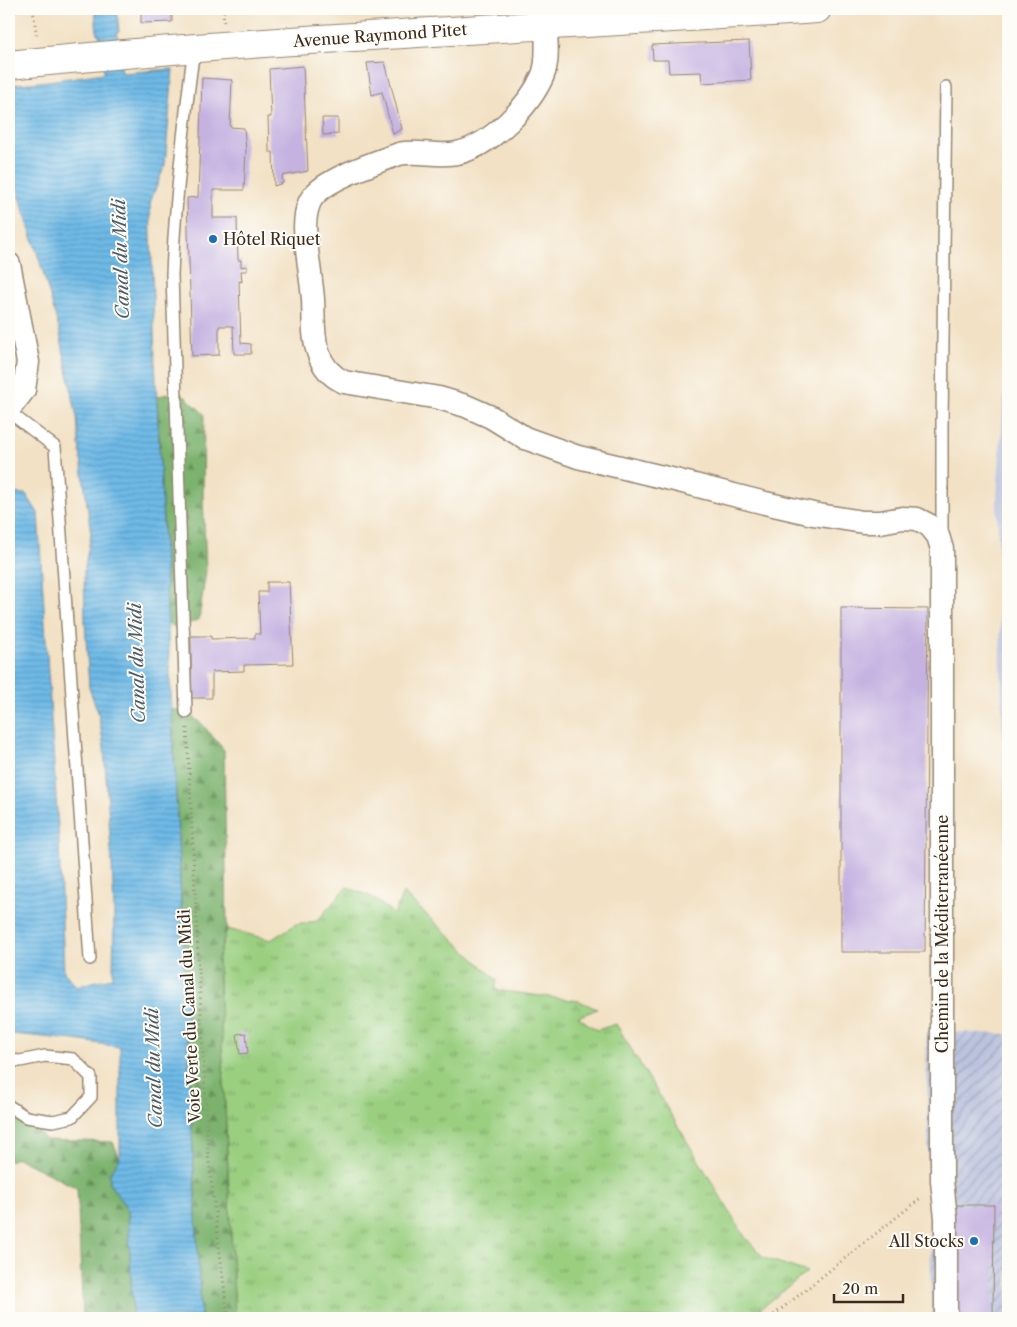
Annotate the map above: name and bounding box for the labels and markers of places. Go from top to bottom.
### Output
place label: Hôtel Riquet [223,229,321,249]
marker: Hôtel Riquet [207,233,219,245]
place label: All Stocks [888,1231,964,1251]
marker: All Stocks [968,1235,980,1247]

